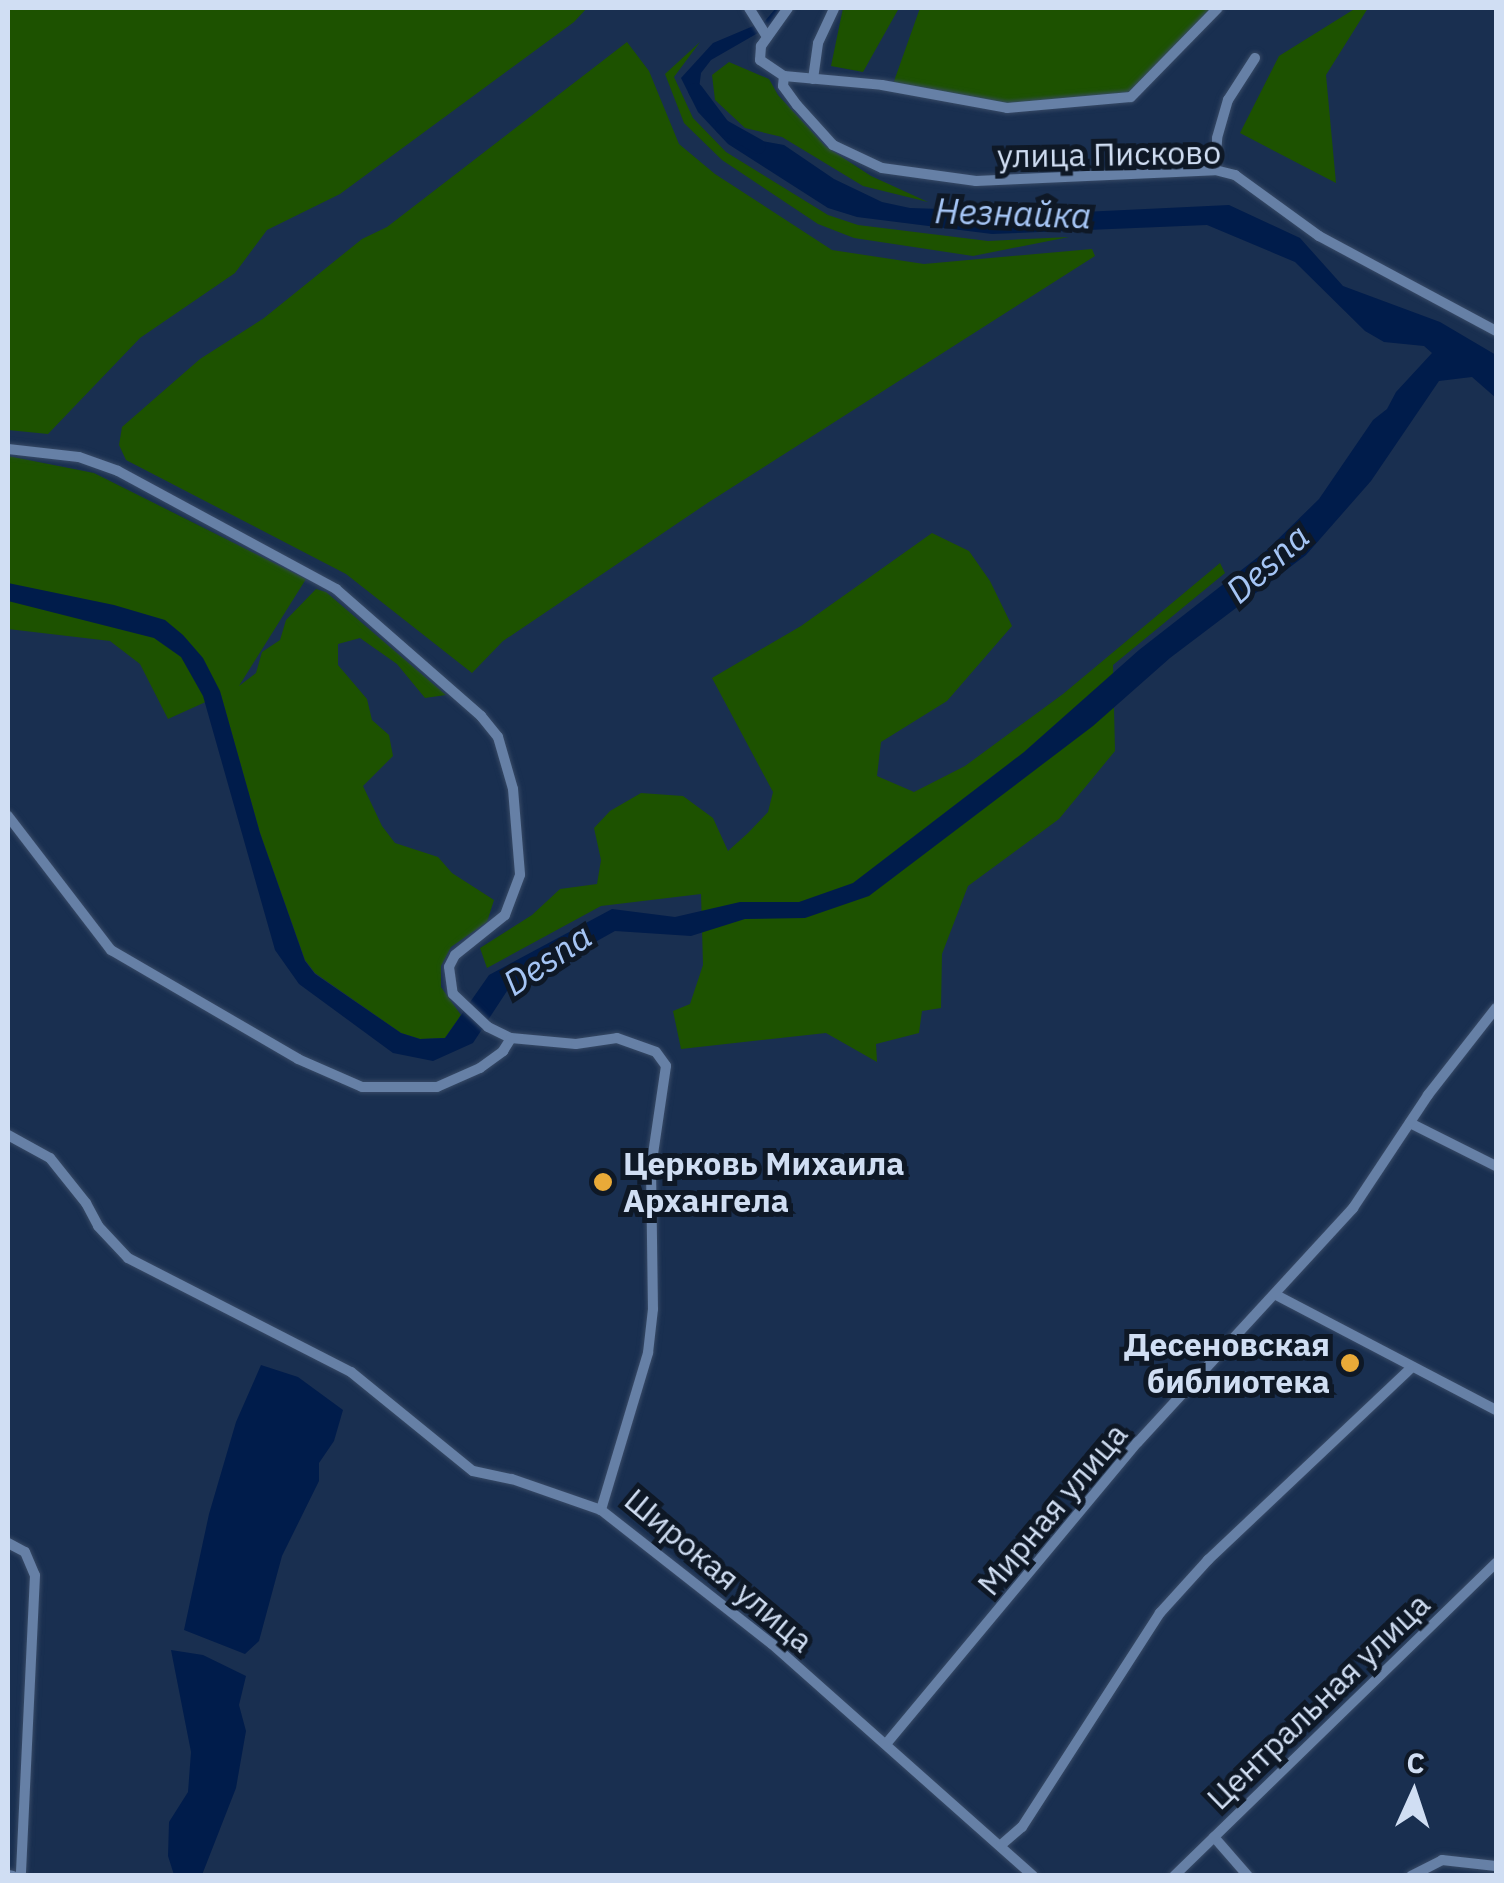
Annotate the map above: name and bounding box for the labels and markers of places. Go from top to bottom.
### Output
place label: Церковь Михаила Архангела [623,1145,904,1220]
marker: Церковь Михаила Архангела [592,1171,614,1193]
place label: Десеновская библиотека [1124,1326,1330,1401]
marker: Десеновская библиотека [1339,1352,1361,1374]

